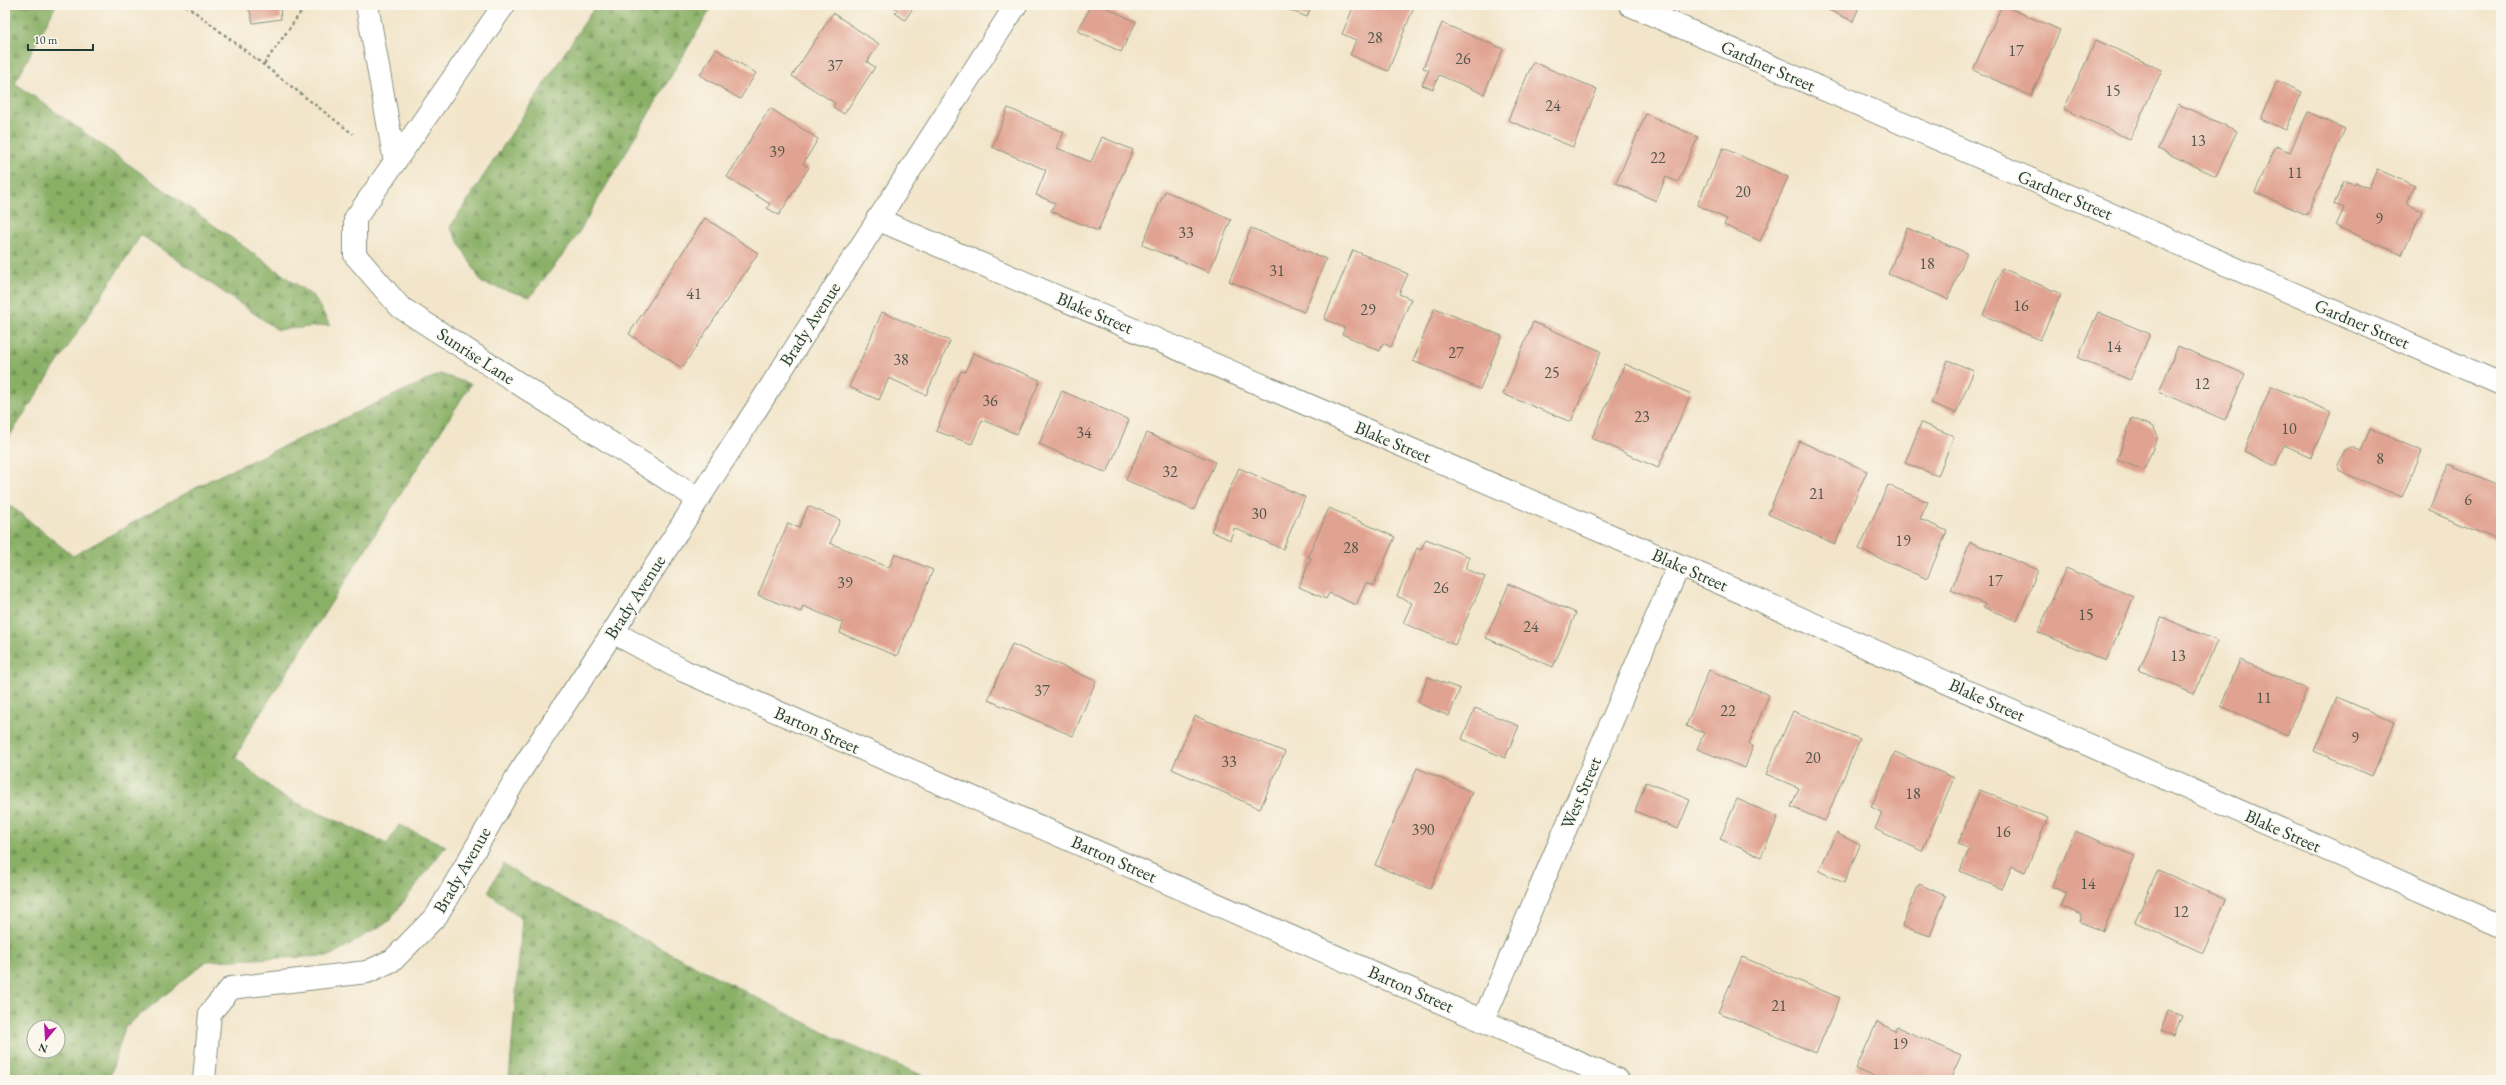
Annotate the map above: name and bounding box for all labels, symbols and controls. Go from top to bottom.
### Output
scale bar [28,26,93,52]
house number: 28 [1367,27,1383,48]
text: 10 m [34,32,58,48]
street label: Gardner Street [1717,34,1819,97]
house number: 17 [2008,40,2024,61]
house number: 26 [1455,48,1471,69]
house number: 37 [827,55,843,76]
house number: 15 [2105,80,2121,101]
house number: 24 [1545,95,1561,116]
house number: 13 [2190,130,2206,151]
house number: 39 [769,141,785,162]
house number: 22 [1650,147,1666,168]
house number: 11 [2287,162,2303,183]
street label: Gardner Street [2014,164,2117,225]
house number: 20 [1735,181,1751,202]
house number: 9 [2375,208,2383,229]
house number: 33 [1178,222,1194,243]
house number: 18 [1919,253,1935,274]
house number: 31 [1269,260,1285,281]
street label: Brady Avenue [774,277,845,370]
house number: 41 [686,283,702,304]
street label: Blake Street [1054,286,1137,339]
street label: Gardner Street [2311,293,2414,354]
house number: 16 [2013,295,2029,316]
house number: 29 [1360,299,1376,320]
street label: Sunrise Lane [433,322,520,389]
house number: 14 [2106,336,2122,357]
house number: 27 [1448,342,1464,363]
house number: 38 [893,349,909,370]
house number: 25 [1544,362,1560,383]
house number: 12 [2194,373,2210,394]
house number: 36 [982,390,998,411]
house number: 23 [1634,406,1650,427]
street label: Blake Street [1352,415,1435,468]
house number: 10 [2281,418,2297,439]
house number: 34 [1076,422,1092,443]
house number: 8 [2376,448,2384,469]
house number: 32 [1162,461,1178,482]
house number: 21 [1809,483,1825,504]
house number: 6 [2464,489,2472,510]
house number: 30 [1251,503,1267,524]
house number: 19 [1895,530,1911,551]
house number: 28 [1343,537,1359,558]
street label: Blake Street [1649,543,1732,597]
street label: Brady Avenue [599,550,670,643]
house number: 17 [1987,570,2003,591]
house number: 39 [837,572,853,593]
house number: 26 [1433,577,1449,598]
house number: 15 [2078,604,2094,625]
house number: 24 [1523,616,1539,637]
house number: 13 [2170,645,2186,666]
street label: Blake Street [1946,673,2029,727]
house number: 37 [1034,680,1050,701]
house number: 11 [2256,687,2272,708]
house number: 22 [1720,700,1736,721]
street label: Barton Street [771,701,864,759]
house number: 9 [2351,727,2359,748]
house number: 20 [1805,747,1821,768]
house number: 33 [1221,751,1237,772]
street label: West Street [1555,753,1606,832]
house number: 18 [1905,783,1921,804]
street label: Blake Street [2242,804,2325,858]
house number: 390 [1411,819,1435,840]
house number: 16 [1995,821,2011,842]
street label: Brady Avenue [428,822,496,917]
street label: Barton Street [1068,830,1161,888]
house number: 14 [2080,873,2096,894]
house number: 12 [2173,901,2189,922]
street label: Barton Street [1365,960,1458,1018]
house number: 21 [1771,995,1787,1016]
north arrow [26,1019,66,1059]
house number: 19 [1892,1033,1908,1054]
text: N [36,1040,49,1057]

